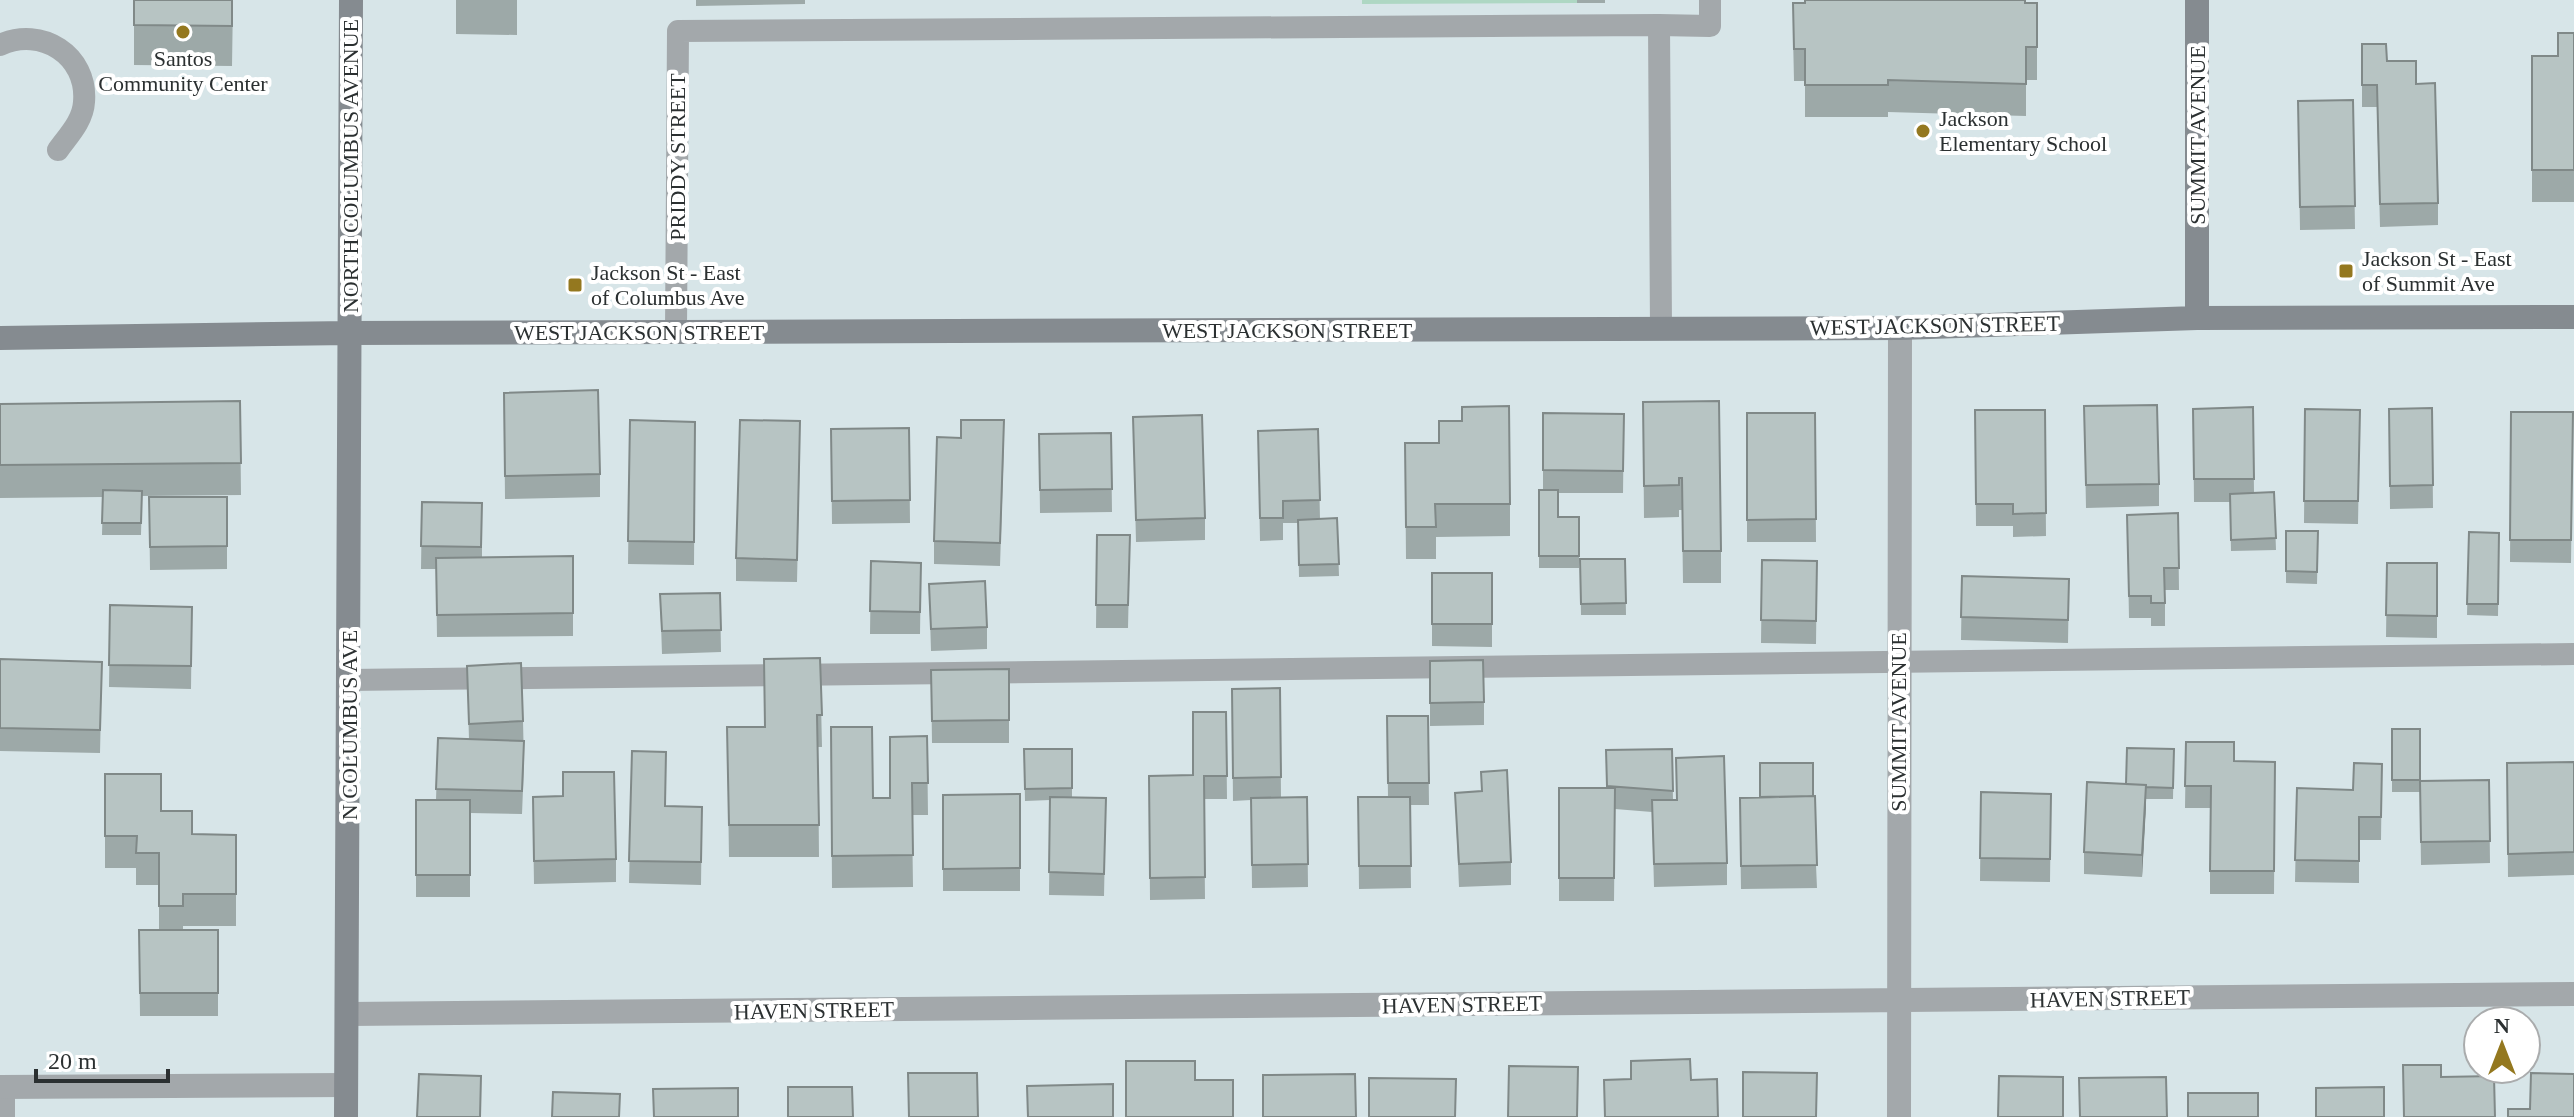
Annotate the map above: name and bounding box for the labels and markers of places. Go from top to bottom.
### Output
marker: Santos Community Center [174,23,192,41]
place label: Santos Community Center [98,46,268,96]
place label: Jackson Elementary School [1939,106,2107,156]
marker: Jackson Elementary School [1914,122,1932,140]
place label: Jackson St - East of Summit Ave [2362,246,2512,296]
place label: Jackson St - East of Columbus Ave [591,260,745,310]
marker: Jackson St - East of Summit Ave [2337,262,2355,280]
marker: Jackson St - East of Columbus Ave [566,276,584,294]

